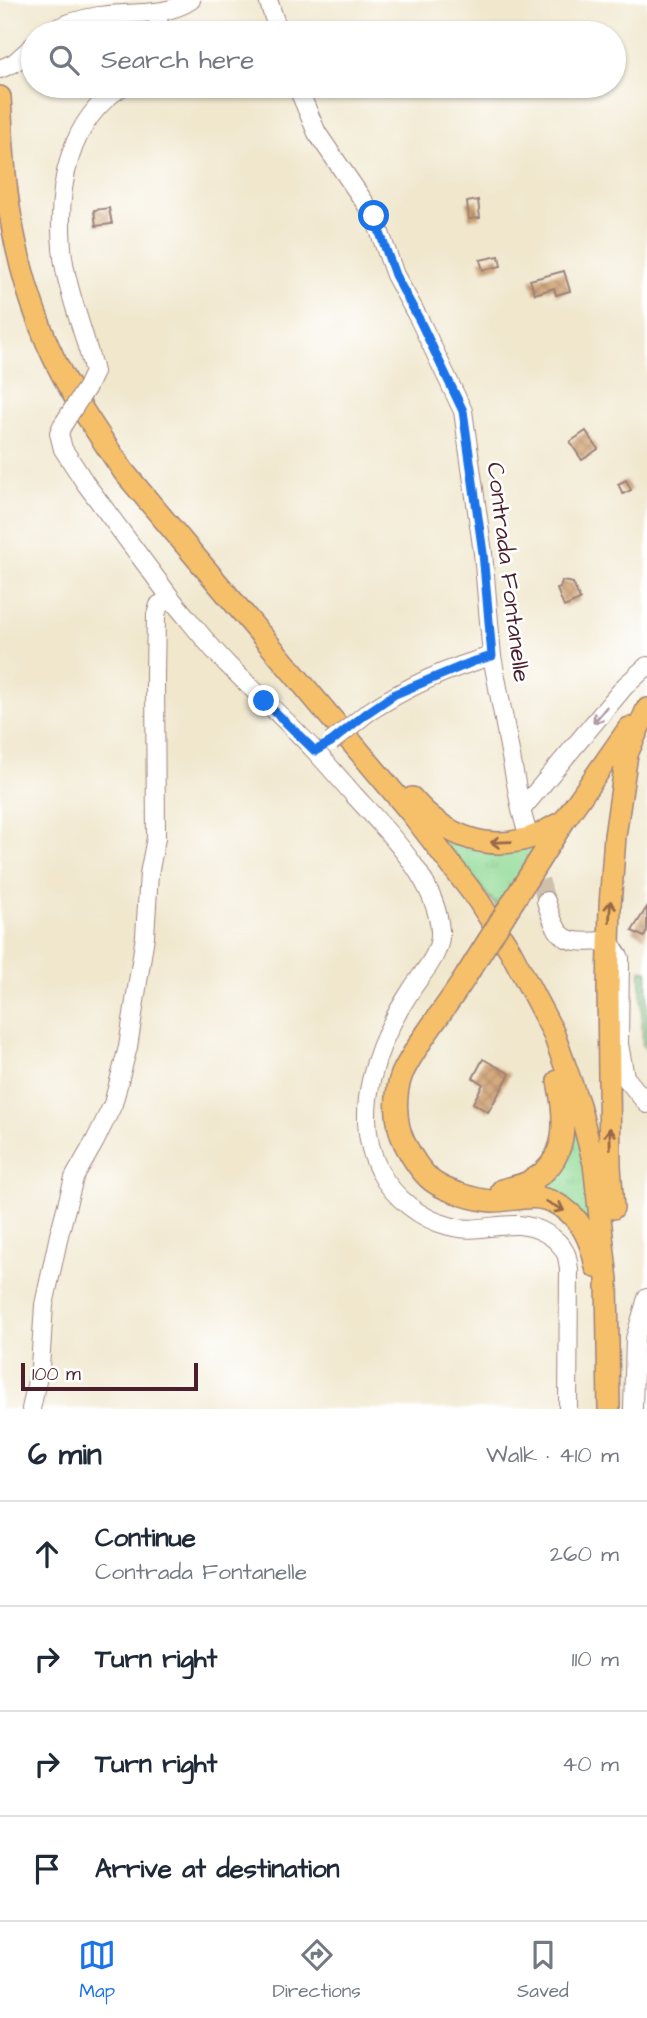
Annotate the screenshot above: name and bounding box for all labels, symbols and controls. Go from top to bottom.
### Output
search box [21,21,626,98]
icon: search [45,41,83,79]
text: Search here [101,42,254,78]
route start [358,200,389,231]
street label: Contrada Fontanelle [478,460,538,684]
route end [248,685,279,716]
one-way arrow [592,706,608,724]
one-way arrow [489,835,512,848]
one-way arrow [603,899,616,922]
one-way arrow [603,1127,616,1150]
one-way arrow [545,1199,565,1213]
scale bar [21,1360,198,1392]
text: 100 m [32,1361,81,1388]
text: 6 min [28,1434,102,1476]
text: Walk · 410 m [486,1439,619,1471]
text: Continue [95,1520,196,1556]
icon: ahead [28,1535,66,1573]
text: 260 m [550,1538,619,1570]
text: Contrada Fontanelle [95,1556,307,1588]
icon: right [28,1640,66,1678]
text: Turn right [95,1641,217,1677]
text: 110 m [571,1643,619,1675]
icon: right [28,1745,66,1783]
text: Turn right [95,1746,217,1782]
text: 40 m [562,1748,619,1780]
icon: arrive [28,1850,66,1888]
text: Arrive at destination [95,1851,340,1887]
tab: Map [78,1936,116,2005]
tab: Directions [272,1936,361,2005]
tab: Saved [517,1936,569,2005]

